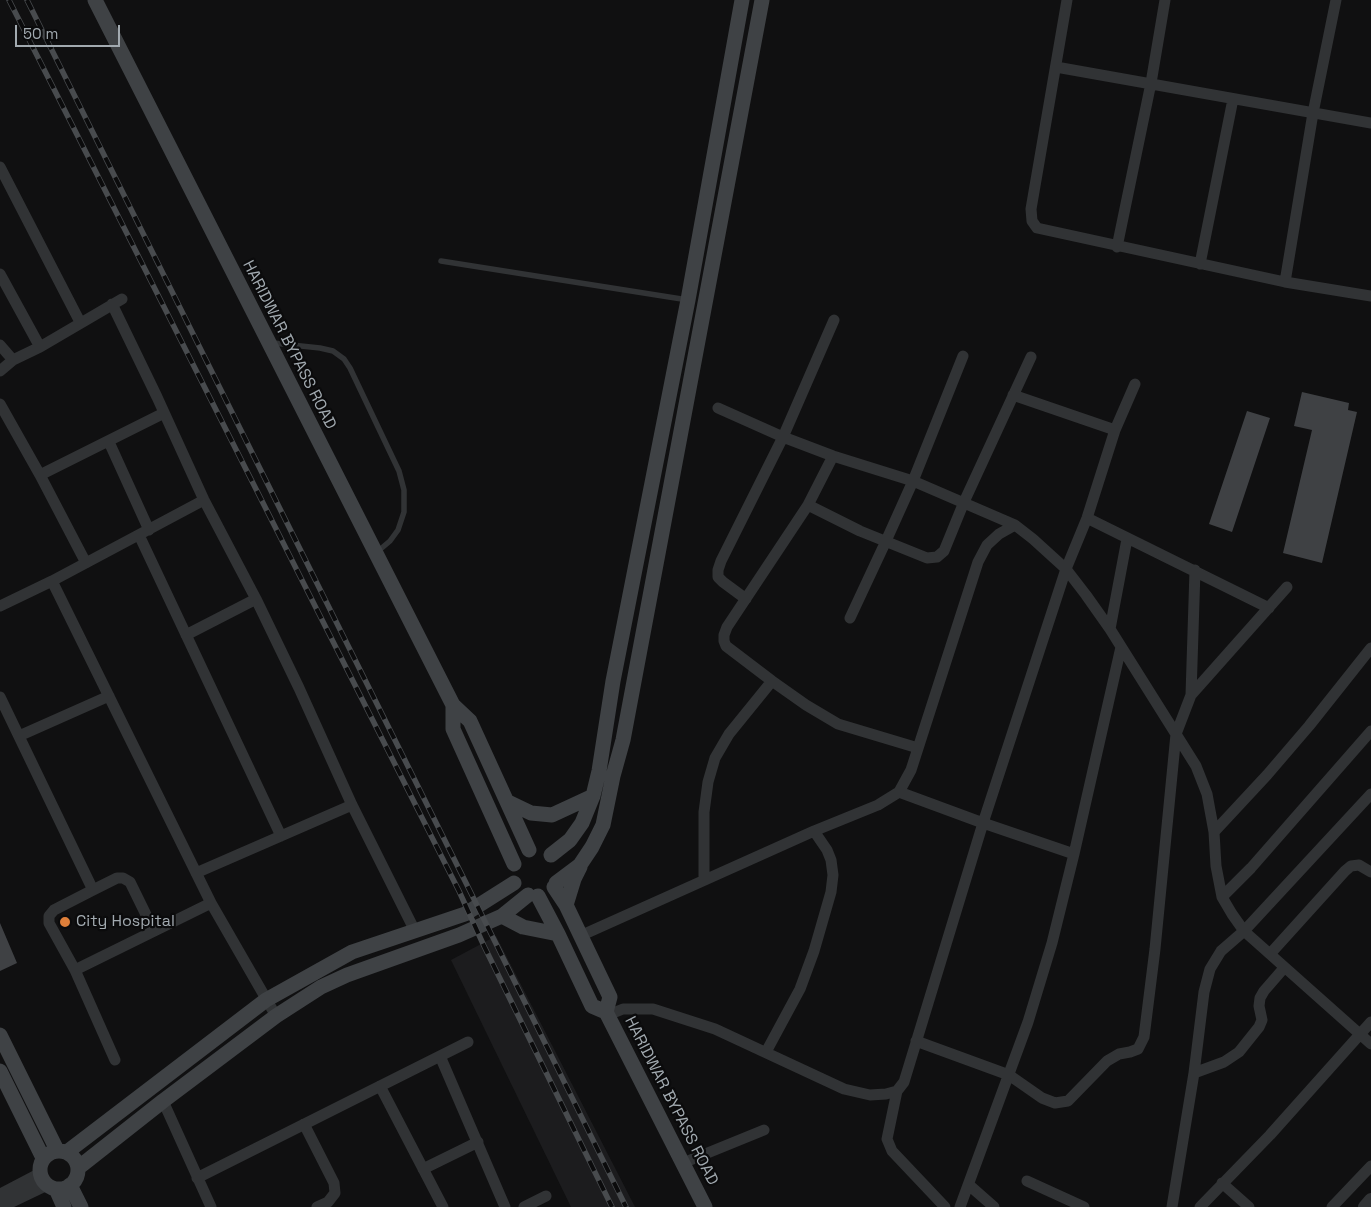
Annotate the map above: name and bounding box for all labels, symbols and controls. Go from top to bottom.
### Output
scale bar [18,15,122,47]
text: 50 m [23,24,58,43]
street label: HARIDWAR BYPASS ROAD [238,257,340,433]
place label: City Hospital [76,912,175,932]
marker: City Hospital [58,915,72,929]
street label: HARIDWAR BYPASS ROAD [620,1013,722,1189]

